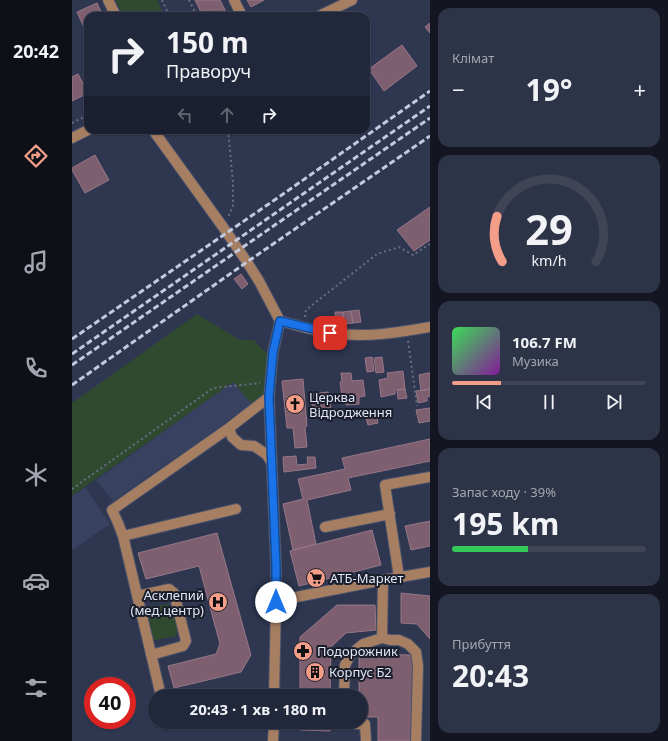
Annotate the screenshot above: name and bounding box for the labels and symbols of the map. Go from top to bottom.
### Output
pin [313,316,347,350]
place label: Церква Відродження [309,388,392,421]
church icon: Церква Відродження [284,393,306,415]
supermarket icon: АТБ-Маркет [305,567,327,589]
place label: АТБ-Маркет [330,569,403,587]
position arrow [255,581,297,623]
place label: Асклепий (мед.центр) [130,586,204,619]
hospital icon: Асклепий (мед.центр) [207,591,229,613]
pharmacy icon: Подорожник [292,640,314,662]
place label: Подорожник [317,642,398,660]
building icon: Корпус Б2 [304,661,326,683]
place label: Корпус Б2 [329,663,392,681]
speed limit sign: 40 [84,677,136,729]

